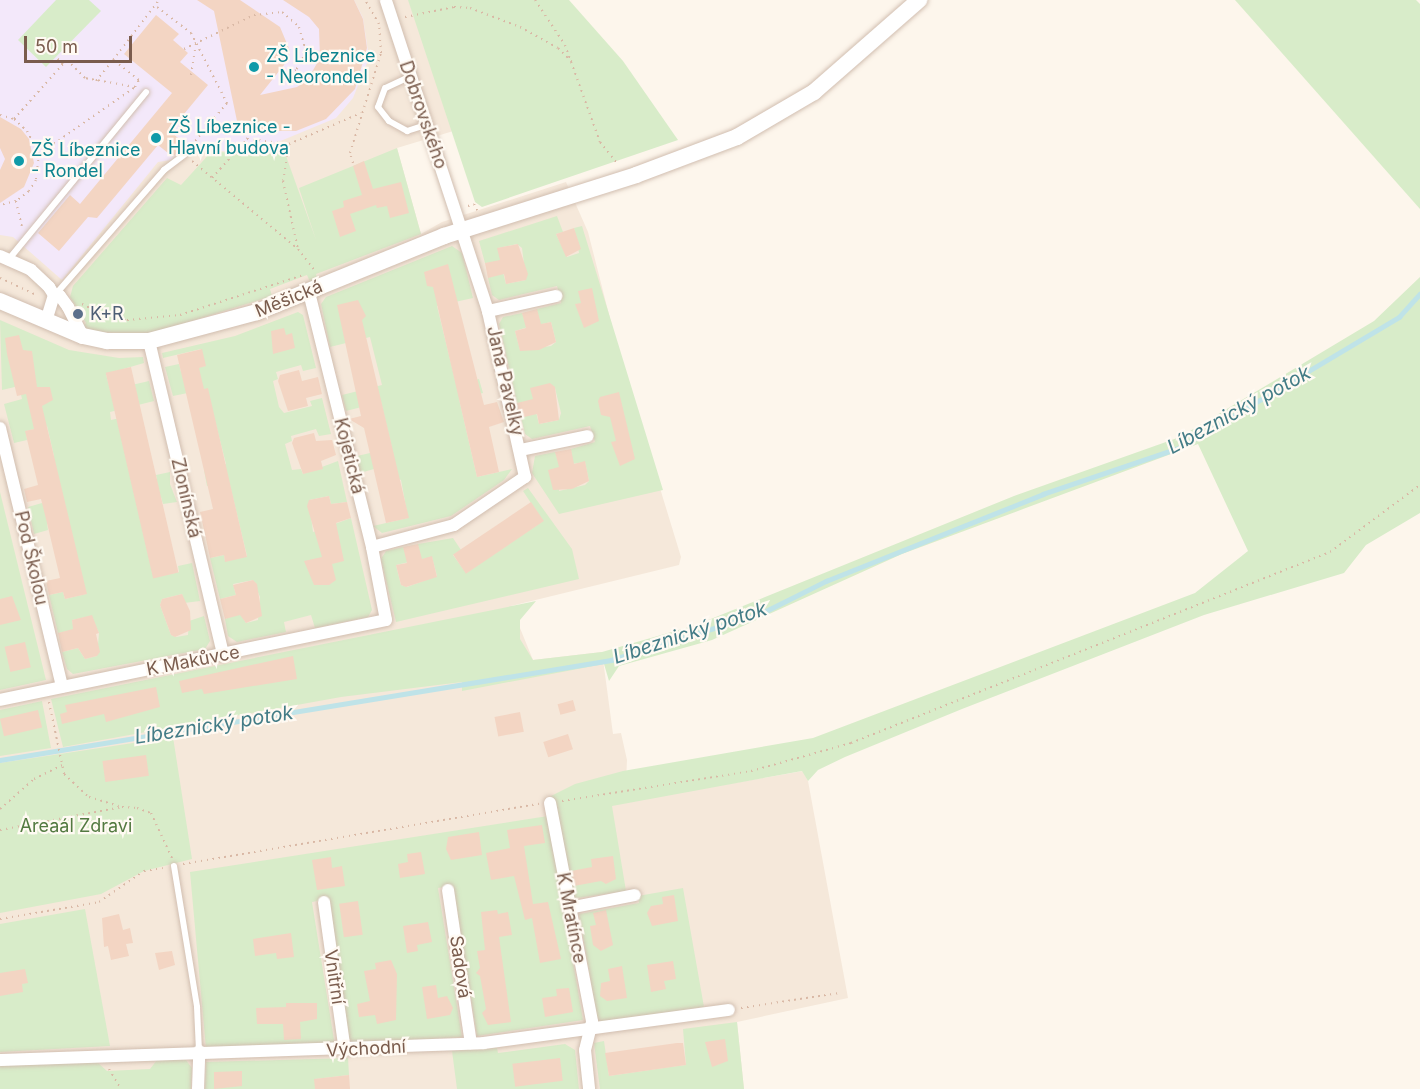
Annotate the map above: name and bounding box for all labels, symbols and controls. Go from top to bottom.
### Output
scale bar [27,24,135,62]
text: 50 m [35,36,78,57]
place label: ZŠ Líbeznice - Neorondel [266,46,375,88]
street label: Dobrovského [394,58,452,172]
marker: ZŠ Líbeznice - Neorondel [247,60,261,74]
place label: ZŠ Líbeznice - Hlavní budova [168,117,291,160]
marker: ZŠ Líbeznice - Hlavní budova [149,131,163,145]
place label: ZŠ Líbeznice - Rondel [31,140,140,182]
marker: ZŠ Líbeznice - Rondel [12,154,26,168]
street label: Měšická [252,276,326,322]
place label: K+R [90,303,124,325]
marker: K+R [71,307,85,321]
street label: Jana Pavelky [482,324,528,438]
water label: Líbeznický potok [1163,361,1315,459]
street label: Kojetická [329,416,369,496]
street label: Zlonínská [166,456,206,540]
street label: Pod Školou [10,509,52,607]
water label: Líbeznický potok [610,597,770,669]
street label: K Makůvce [145,641,241,681]
water label: Líbeznický potok [133,701,295,749]
park label: Areaál Zdravi [20,815,132,837]
street label: K Mratínce [552,871,590,965]
street label: Sadová [445,934,475,1000]
street label: Vnitřní [319,948,349,1006]
street label: Východní [326,1036,406,1062]

